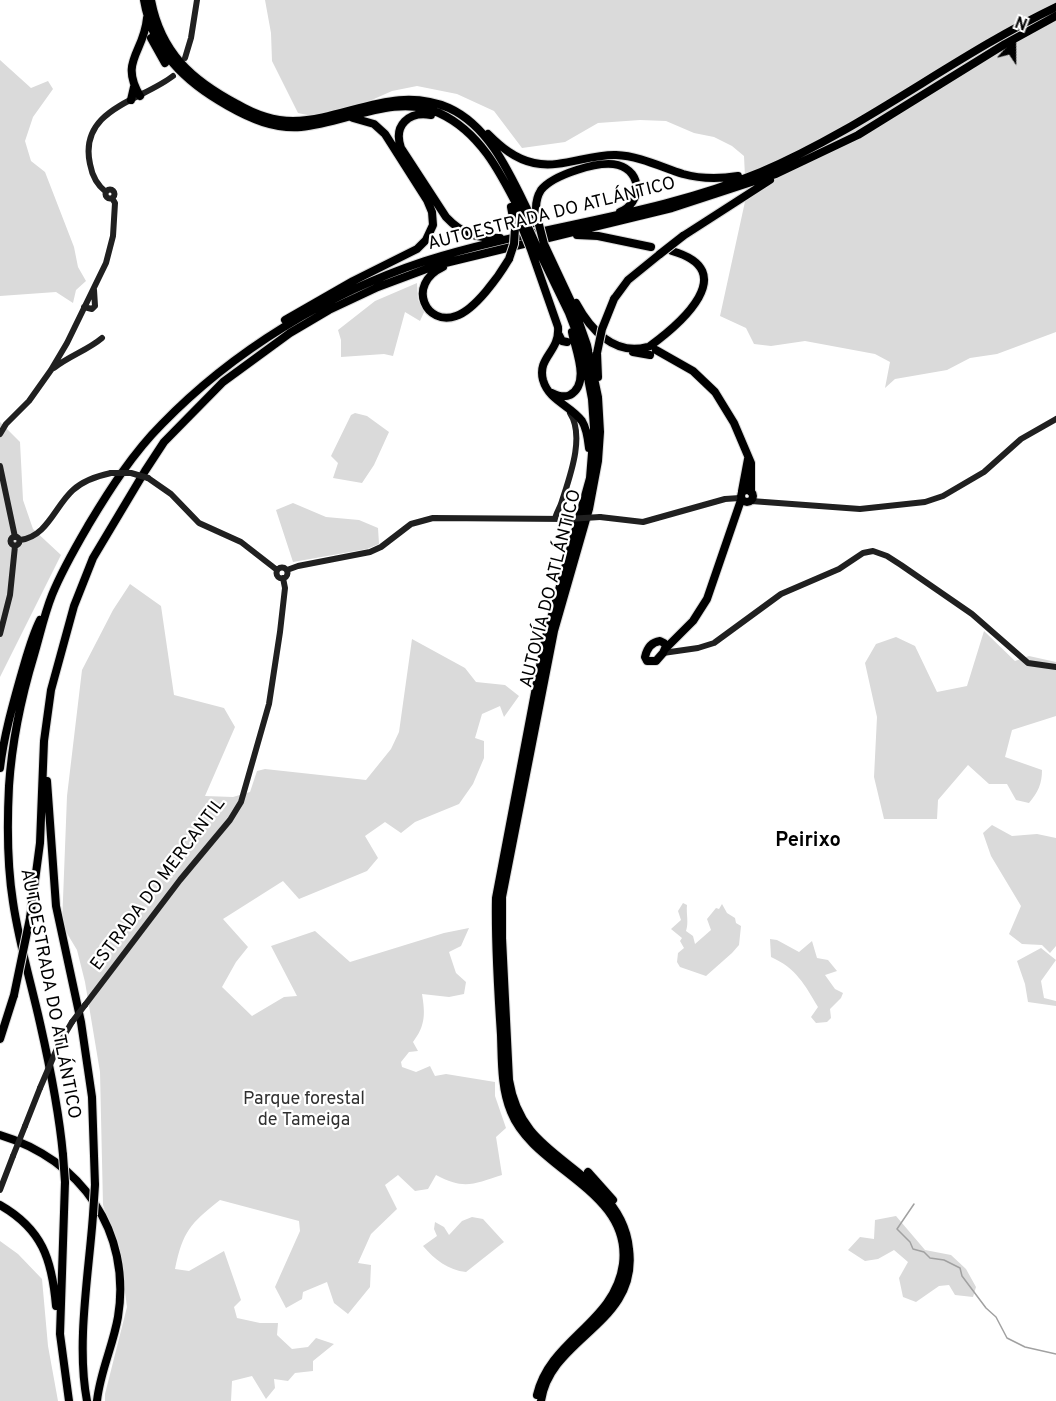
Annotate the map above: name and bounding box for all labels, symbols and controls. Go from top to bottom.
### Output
north arrow [984,12,1044,72]
text: N [1011,14,1029,37]
street label: AUTOESTRADA DO ATLÁNTICO [426,174,678,256]
street label: AUTOVÍA DO ATLÁNTICO [517,488,587,690]
street label: ESTRADA DO MERCANTIL [87,794,231,976]
district label: Peirixo [775,830,841,854]
street label: AUTOESTRADA DO ATLÁNTICO [14,867,84,1121]
park label: Parque forestal de Tameiga [243,1089,365,1132]

